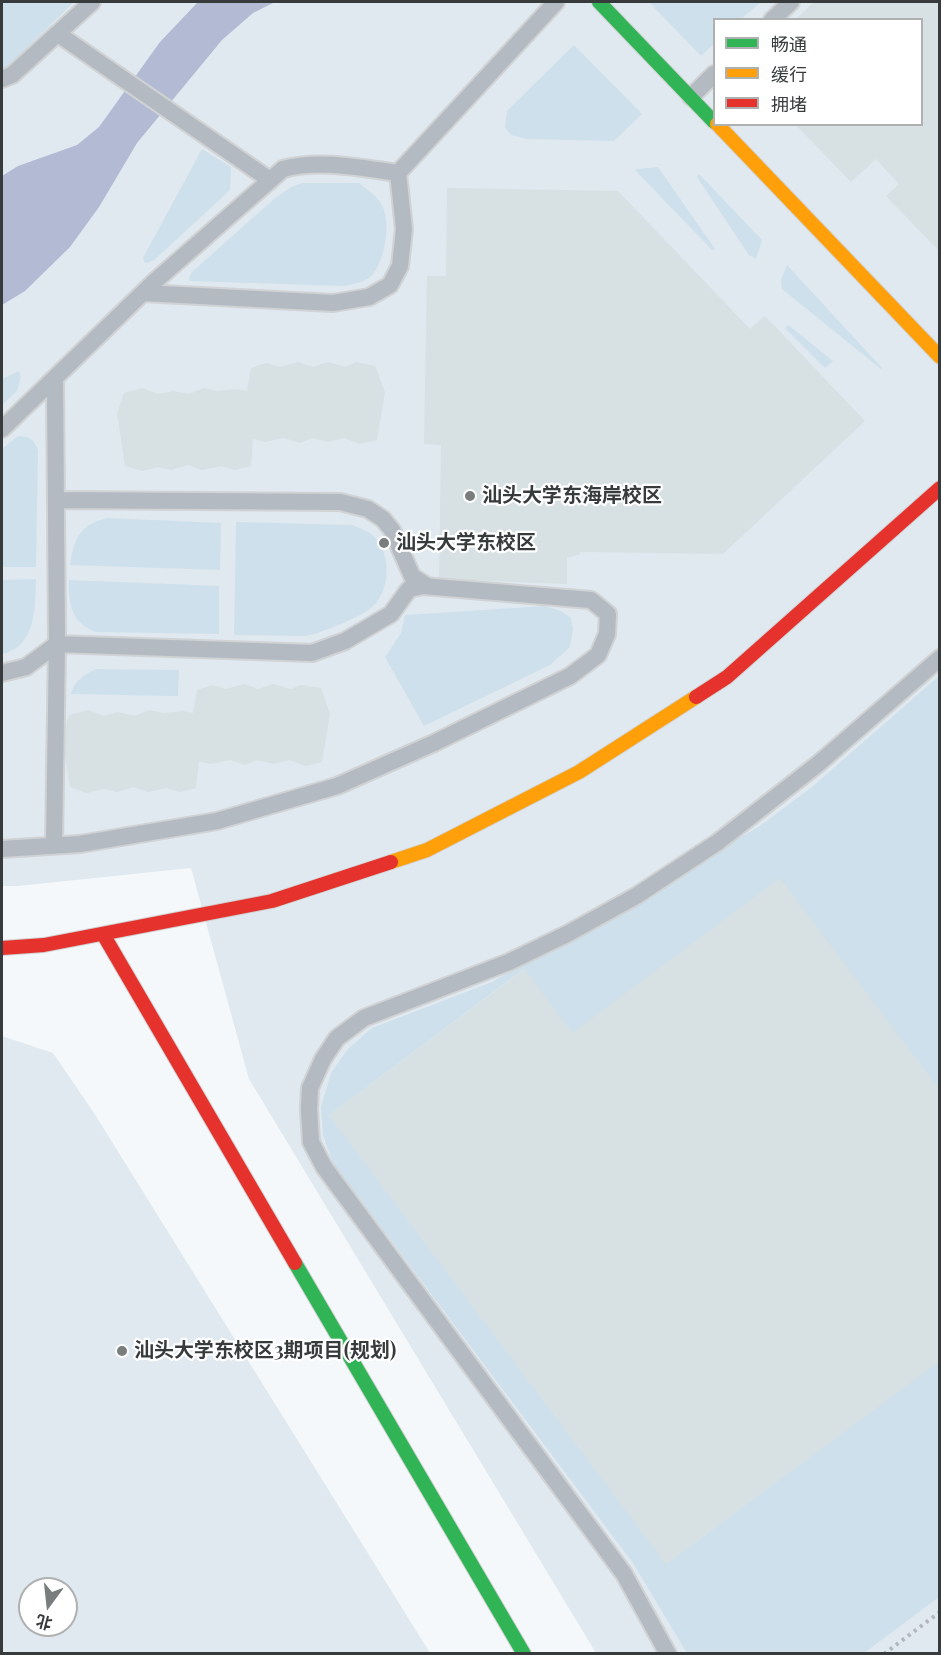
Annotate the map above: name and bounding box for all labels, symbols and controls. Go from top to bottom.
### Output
legend [713,18,923,126]
text: 畅通 [771,32,807,56]
text: 缓行 [771,62,807,86]
text: 拥堵 [771,92,807,116]
place label: 汕头大学东海岸校区 [482,484,662,508]
marker: 汕头大学东海岸校区 [463,489,477,503]
place label: 汕头大学东校区 [396,531,536,555]
marker: 汕头大学东校区 [377,536,391,550]
place label: 汕头大学东校区3期项目(规划) [134,1339,396,1363]
marker: 汕头大学东校区3期项目(规划) [115,1344,129,1358]
north arrow [18,1577,78,1637]
text: 北 [33,1611,54,1635]

